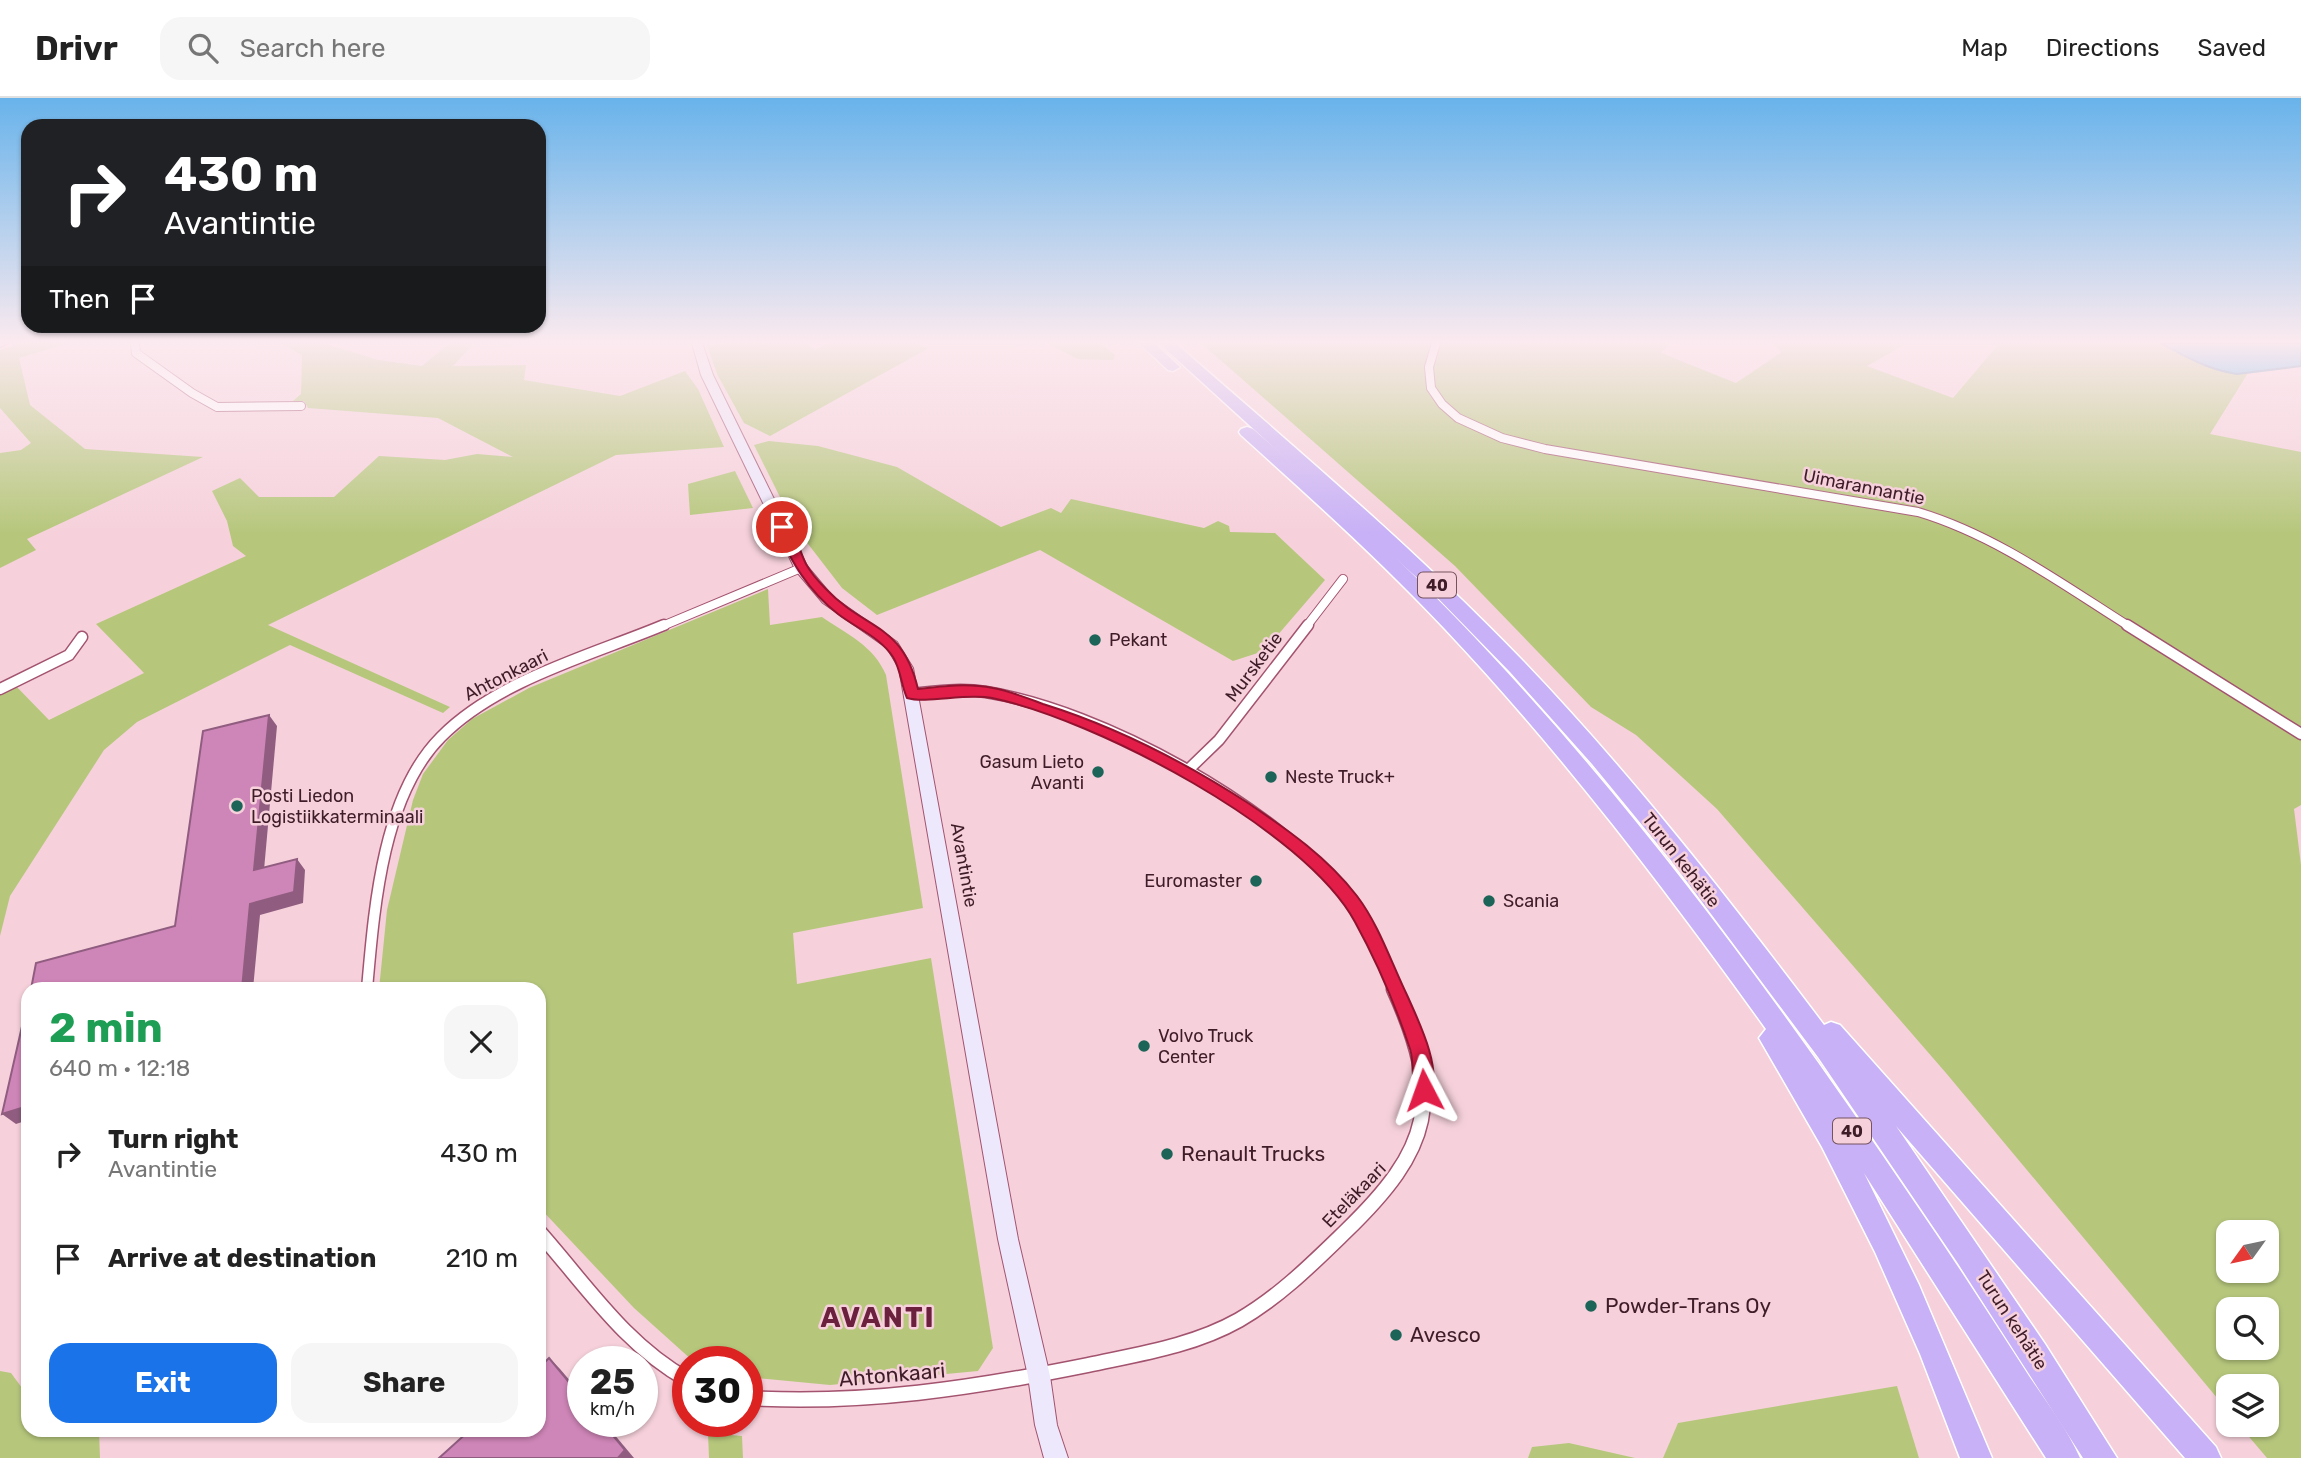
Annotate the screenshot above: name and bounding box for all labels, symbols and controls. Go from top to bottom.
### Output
search box [160,17,650,80]
text: Drivr [35,29,118,68]
icon: search [184,29,222,67]
text: Search here [240,33,386,64]
text: Map [1961,34,2008,62]
text: Directions [2046,34,2159,62]
text: Saved [2197,34,2266,62]
text: 430 m [164,145,318,203]
icon: right [49,147,140,238]
text: Avantintie [164,204,316,242]
icon: arrive [124,280,162,318]
text: Then [49,284,110,315]
street label: Uimarannantie [1801,464,1927,510]
pin [752,497,812,557]
icon: arrive [763,508,801,546]
road number: 40 [1418,572,1456,598]
street label: Mursketie [1221,628,1287,706]
place label: Pekant [1109,629,1167,651]
marker: Pekant [1087,632,1103,648]
street label: Ahtonkaari [460,644,552,706]
place label: Gasum Lieto Avanti [979,751,1084,794]
marker: Gasum Lieto Avanti [1090,764,1106,780]
place label: Neste Truck+ [1285,766,1395,788]
marker: Neste Truck+ [1263,769,1279,785]
place label: Posti Liedon Logistiikkaterminaali [251,785,423,828]
marker: Posti Liedon Logistiikkaterminaali [229,798,245,814]
street label: Turun kehätie [1637,808,1725,912]
street label: Avantintie [946,821,982,909]
place label: Euromaster [1144,870,1242,892]
marker: Euromaster [1248,873,1264,889]
place label: Scania [1503,890,1559,912]
marker: Scania [1481,893,1497,909]
text: 2 min [49,1003,163,1053]
button: close [444,1005,518,1079]
place label: Volvo Truck Center [1158,1025,1254,1068]
marker: Volvo Truck Center [1136,1038,1152,1054]
position arrow [1387,1053,1461,1127]
text: 640 m · 12:18 [49,1054,190,1082]
road number: 40 [1833,1119,1871,1144]
text: Turn right [108,1124,238,1155]
icon: right [49,1135,87,1173]
text: 430 m [440,1138,518,1169]
place label: Renault Trucks [1181,1141,1325,1166]
marker: Renault Trucks [1159,1146,1175,1162]
text: Avantintie [108,1155,217,1183]
street label: Eteläkaari [1317,1158,1391,1232]
north arrow [2216,1220,2278,1283]
map controls [2216,1220,2279,1437]
icon: arrive [49,1240,87,1278]
text: Arrive at destination [108,1243,376,1274]
text: 210 m [446,1243,518,1274]
street label: Turun kehätie [1972,1266,2052,1374]
place label: Powder-Trans Oy [1605,1293,1772,1318]
button: search [2216,1297,2279,1360]
marker: Powder-Trans Oy [1583,1298,1599,1314]
district label: AVANTI [820,1301,936,1334]
place label: Avesco [1410,1322,1481,1347]
marker: Avesco [1388,1327,1404,1343]
button: Exit [49,1343,277,1423]
button: Share [291,1343,518,1423]
speed limit sign: 30 [672,1346,763,1437]
street label: Ahtonkaari [838,1357,946,1392]
text: 25 [590,1361,635,1403]
button: layers [2216,1374,2279,1437]
text: km/h [590,1398,635,1420]

